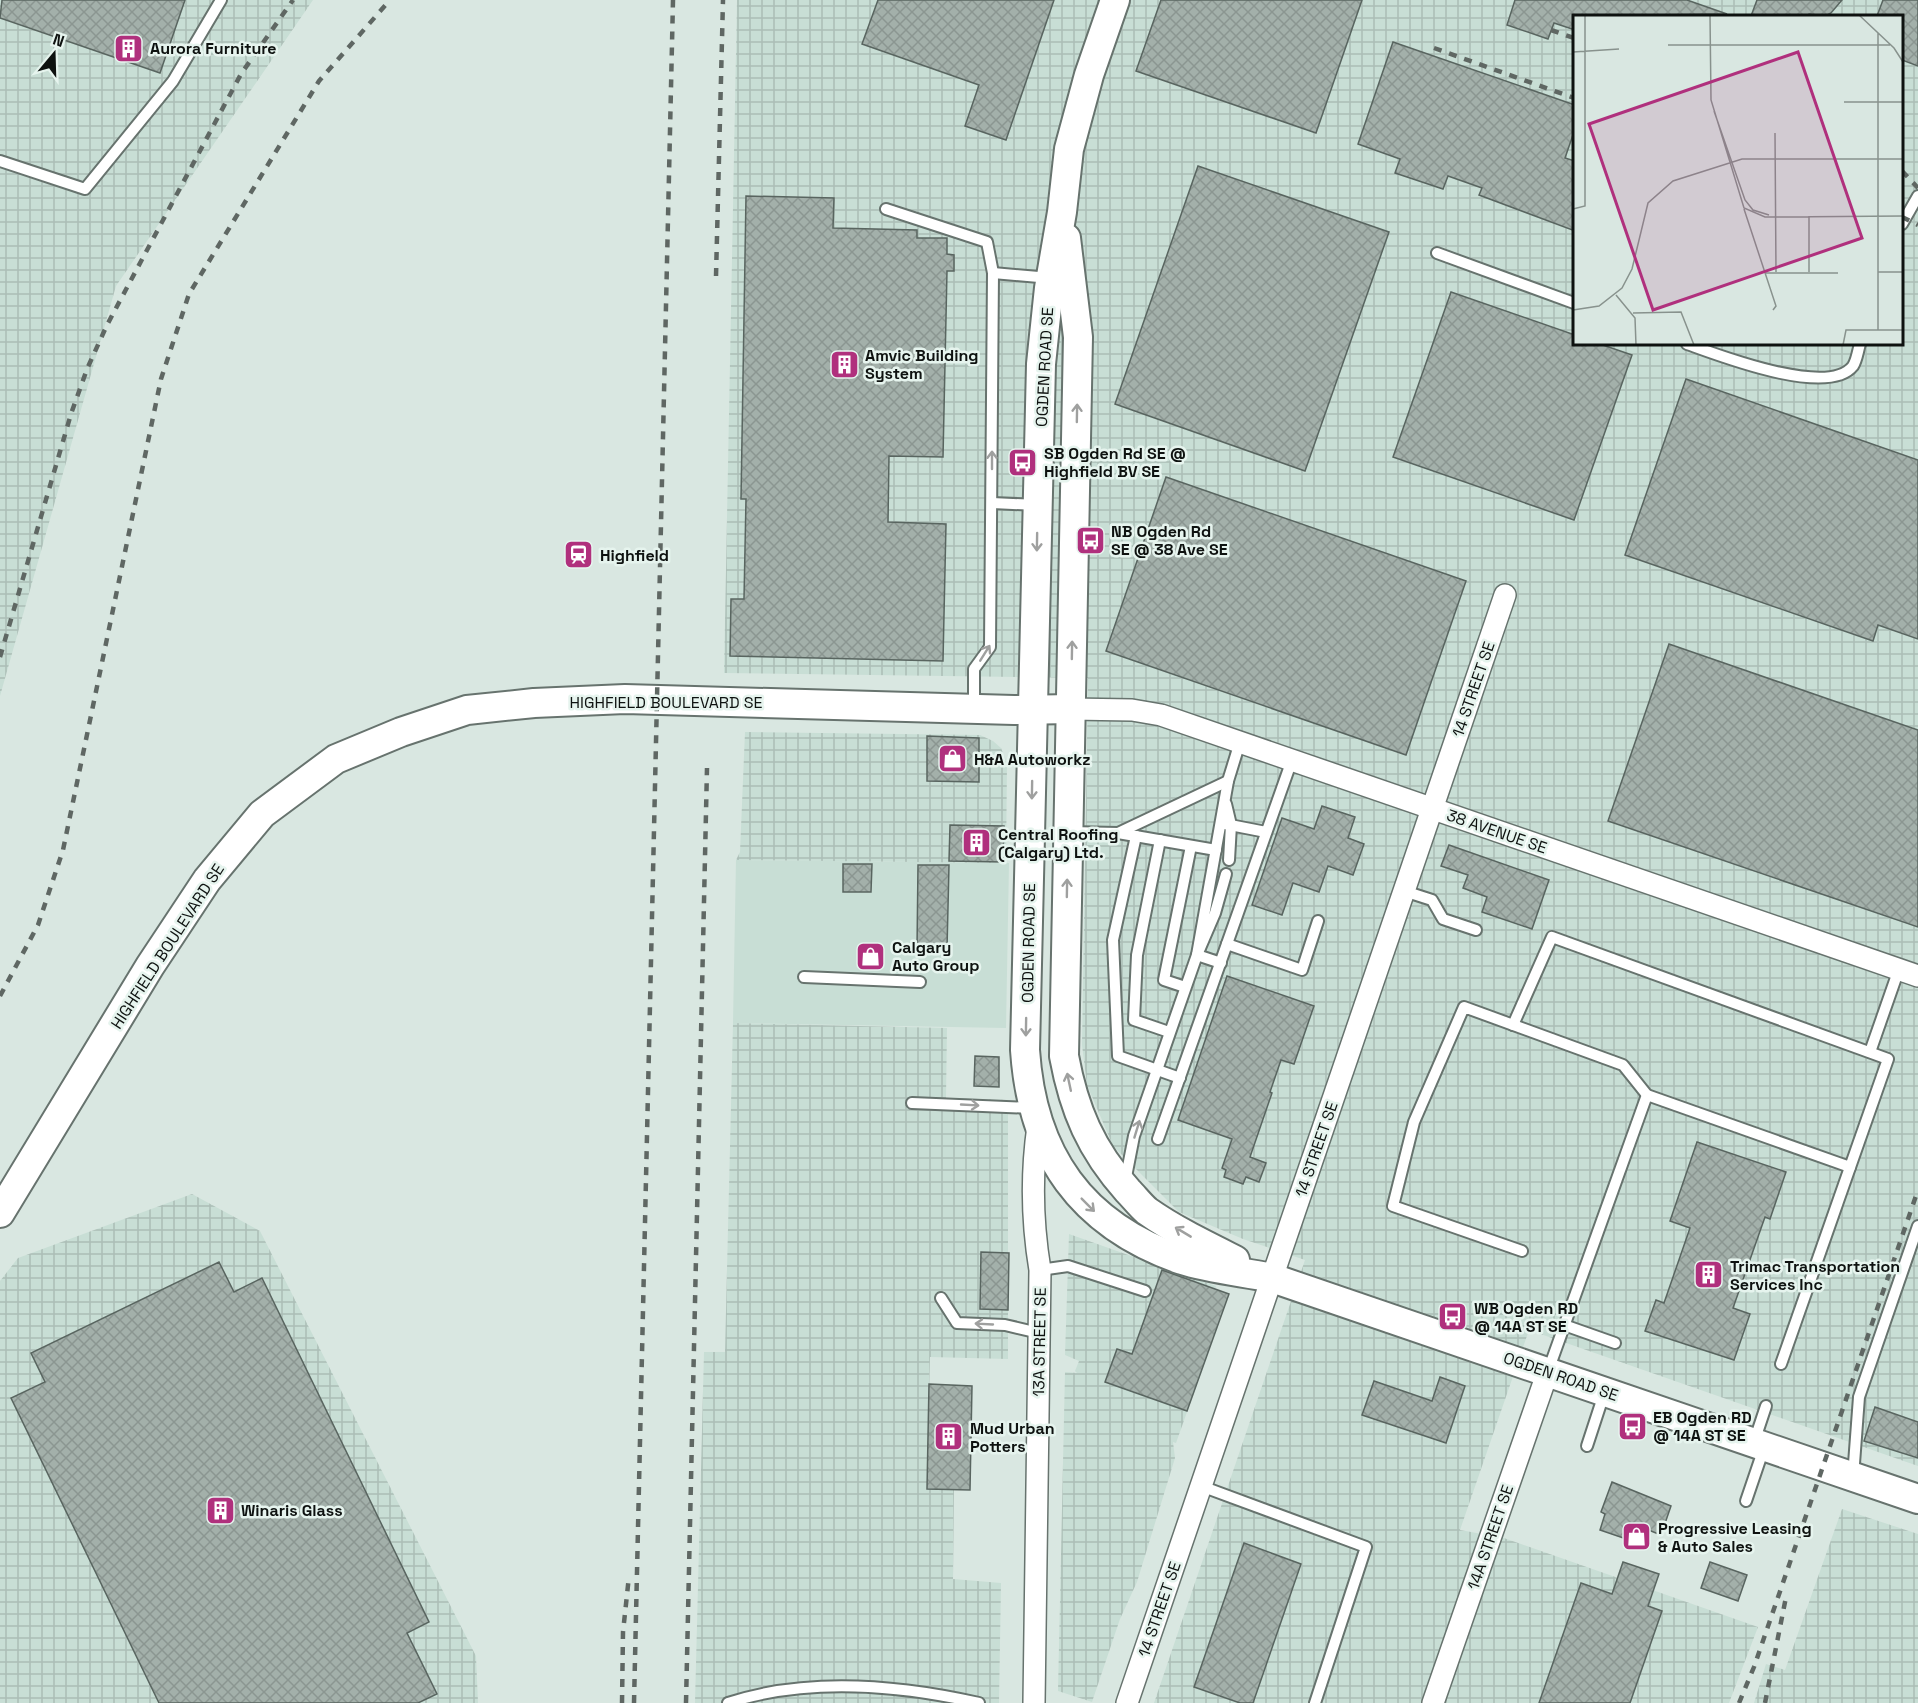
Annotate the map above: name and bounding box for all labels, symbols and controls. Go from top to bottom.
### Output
inset map [1573,15,1903,345]
north arrow [24,24,84,84]
text: N [50,29,67,52]
building icon: Aurora Furniture [113,32,145,64]
place label: Aurora Furniture [150,38,277,59]
street label: OGDEN ROAD SE [1031,307,1058,427]
place label: Amvic Building System [865,345,979,384]
building icon: Amvic Building System [828,348,860,380]
one-way arrow [1071,404,1083,424]
place label: SB Ogden Rd SE @ Highfield BV SE [1044,443,1186,482]
bus stop icon: SB Ogden Rd SE @ Highfield BV SE [1007,446,1039,478]
one-way arrow [986,451,998,471]
place label: NB Ogden Rd SE @ 38 Ave SE [1111,521,1228,560]
bus stop icon: NB Ogden Rd SE @ 38 Ave SE [1074,524,1106,556]
one-way arrow [1032,531,1043,551]
station icon: Highfield [563,539,595,571]
place label: Highfield [600,545,669,566]
street label: 14 STREET SE [1447,639,1500,740]
one-way arrow [1066,641,1078,661]
one-way arrow [978,645,991,662]
street label: HIGHFIELD BOULEVARD SE [570,692,762,713]
shop icon: H&A Autoworkz [937,743,969,775]
place label: H&A Autoworkz [974,749,1091,770]
one-way arrow [1026,779,1038,799]
street label: 38 AVENUE SE [1444,804,1550,858]
place label: Central Roofing (Calgary) Ltd. [998,824,1118,863]
building icon: Central Roofing (Calgary) Ltd. [961,827,993,859]
street label: HIGHFIELD BOULEVARD SE [106,860,229,1033]
one-way arrow [1061,878,1073,898]
street label: OGDEN ROAD SE [1017,883,1040,1003]
place label: Calgary Auto Group [892,937,979,976]
shop icon: Calgary Auto Group [855,940,887,972]
one-way arrow [1020,1016,1032,1036]
one-way arrow [1063,1073,1074,1092]
street label: 14 STREET SE [1290,1099,1343,1200]
one-way arrow [960,1100,980,1111]
one-way arrow [1132,1120,1143,1139]
one-way arrow [1081,1197,1096,1212]
one-way arrow [1175,1226,1192,1238]
place label: Trimac Transportation Services Inc [1730,1256,1900,1295]
building icon: Trimac Transportation Services Inc [1693,1259,1725,1291]
street label: 13A STREET SE [1028,1287,1051,1397]
place label: WB Ogden RD @ 14A ST SE [1474,1298,1578,1337]
bus stop icon: WB Ogden RD @ 14A ST SE [1437,1301,1469,1333]
one-way arrow [974,1319,994,1330]
street label: OGDEN ROAD SE [1501,1347,1621,1406]
place label: EB Ogden RD @ 14A ST SE [1653,1407,1752,1446]
bus stop icon: EB Ogden RD @ 14A ST SE [1616,1410,1648,1442]
place label: Mud Urban Potters [970,1418,1055,1457]
building icon: Mud Urban Potters [933,1421,965,1453]
street label: 14A STREET SE [1463,1482,1518,1592]
building icon: Winaris Glass [204,1494,236,1526]
place label: Winaris Glass [241,1500,343,1521]
place label: Progressive Leasing & Auto Sales [1658,1518,1812,1557]
shop icon: Progressive Leasing & Auto Sales [1621,1521,1653,1553]
street label: 14 STREET SE [1133,1559,1186,1660]

